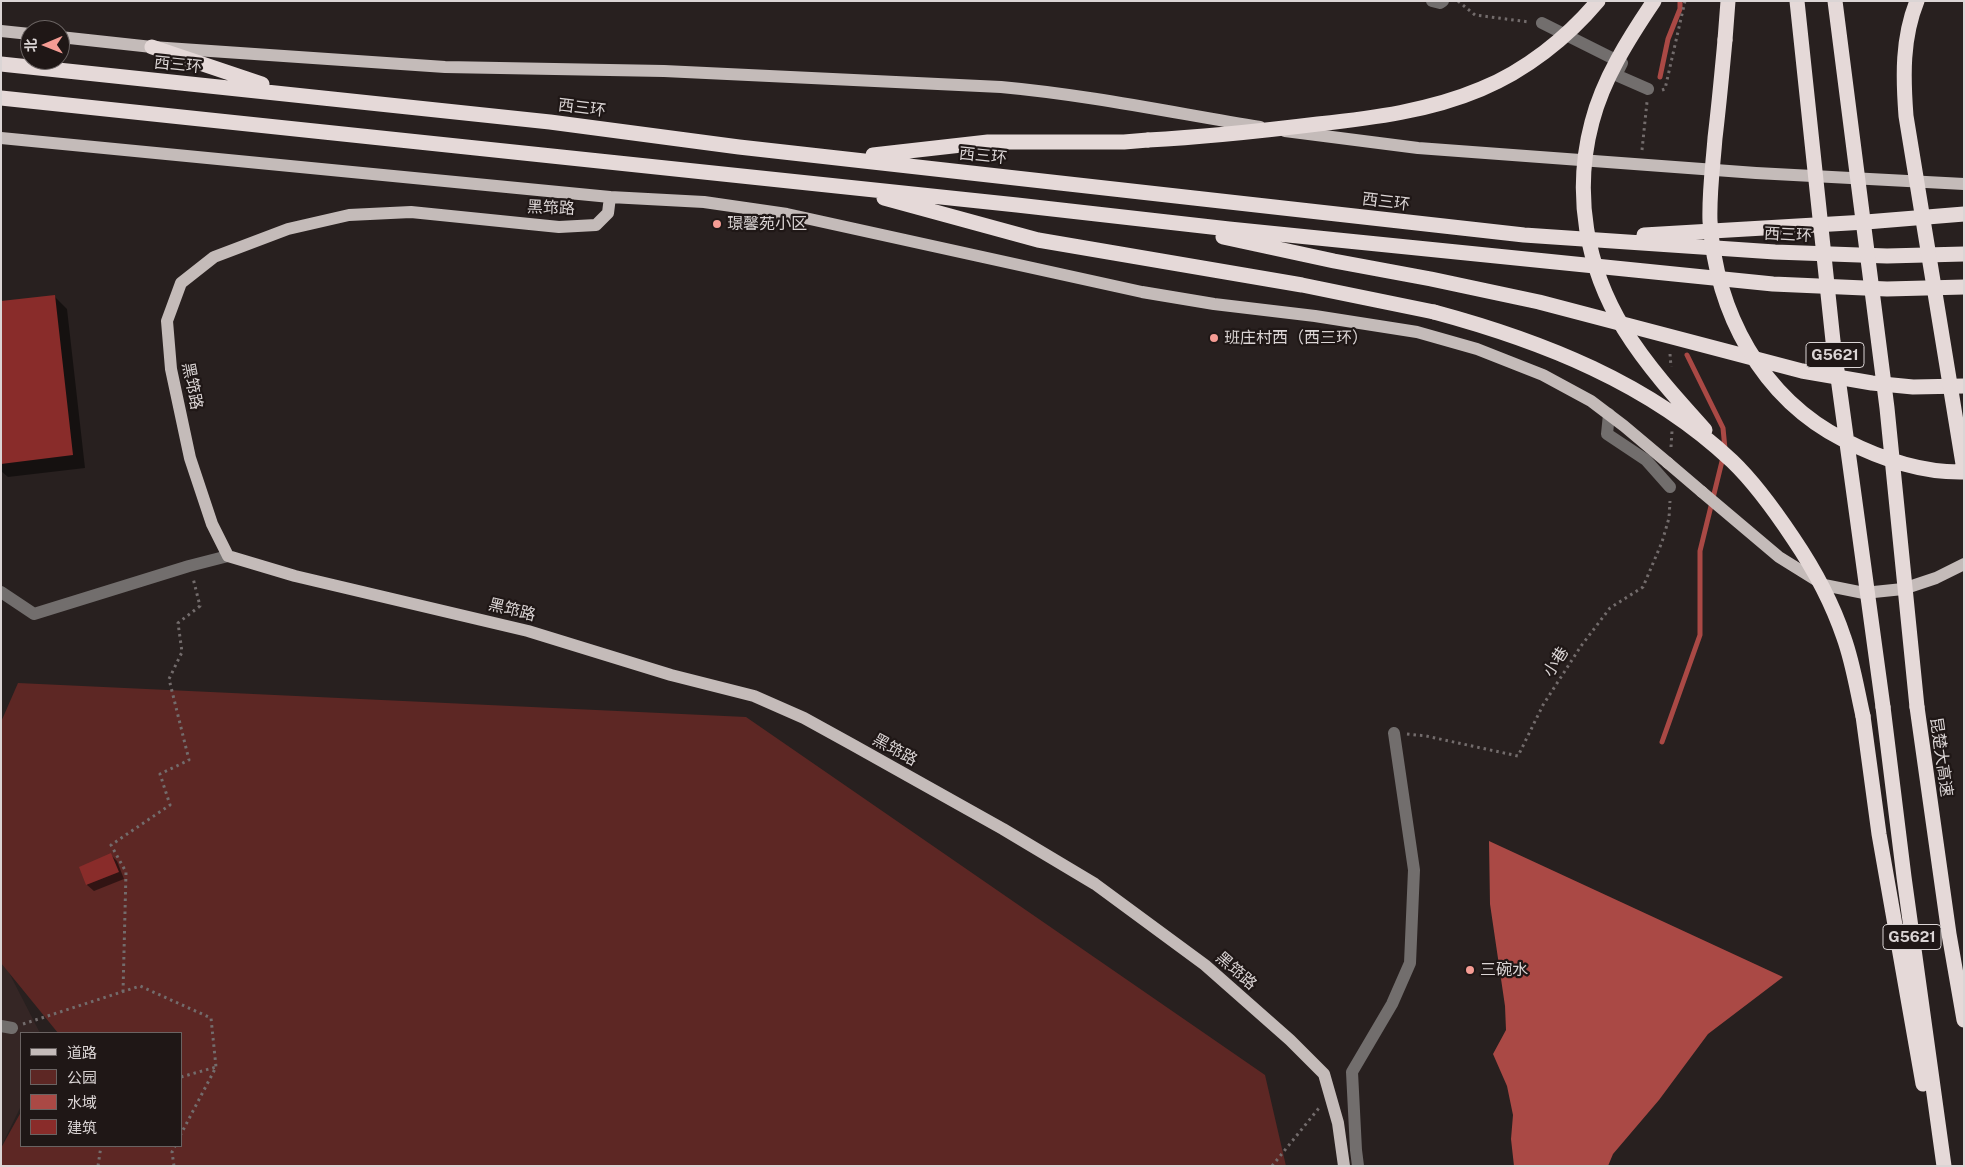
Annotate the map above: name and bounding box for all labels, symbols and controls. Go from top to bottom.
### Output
north arrow [20,20,70,70]
text: 北 [23,38,39,52]
street label: 西三环 [153,53,203,77]
street label: 西三环 [557,96,607,120]
street label: 西三环 [958,144,1008,168]
street label: 西三环 [1361,190,1411,214]
street label: 黑筇路 [527,198,575,218]
place label: 璟馨苑小区 [727,214,807,234]
marker: 璟馨苑小区 [711,218,723,230]
street label: 西三环 [1764,224,1812,246]
place label: 班庄村西（西三环） [1224,328,1368,348]
marker: 班庄村西（西三环） [1208,332,1220,344]
road number: G5621 [1806,342,1864,368]
street label: 黑筇路 [178,361,206,411]
street label: 黑筇路 [486,595,538,625]
street label: 小巷 [1539,643,1573,681]
street label: 昆楚大高速 [1926,716,1956,798]
street label: 黑筇路 [869,730,921,770]
road number: G5621 [1883,924,1941,950]
street label: 黑筇路 [1212,948,1260,994]
place label: 三碗水 [1480,960,1528,980]
marker: 三碗水 [1464,964,1476,976]
legend [20,1032,182,1147]
text: 道路 [67,1044,97,1061]
text: 公园 [67,1069,97,1086]
text: 水域 [67,1094,97,1111]
text: 建筑 [67,1119,97,1136]

